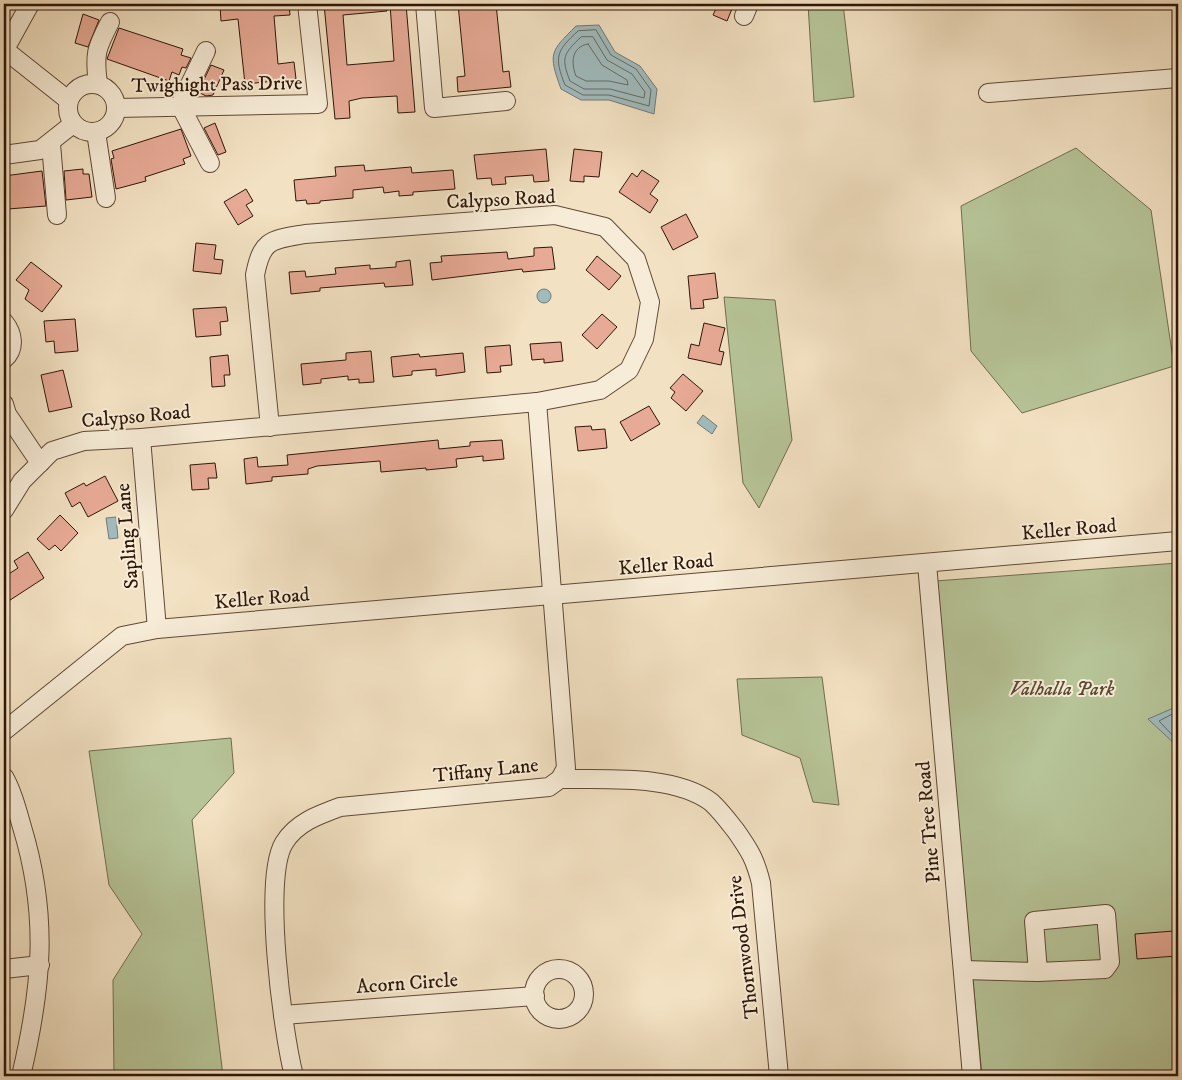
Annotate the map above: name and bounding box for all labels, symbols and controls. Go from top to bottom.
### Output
street label: Twighight Pass Drive [131,71,303,99]
street label: Calypso Road [446,185,556,215]
street label: Calypso Road [81,400,191,434]
street label: Sapling Lane [111,482,145,590]
street label: Keller Road [1020,513,1118,547]
street label: Keller Road [617,548,715,582]
street label: Keller Road [213,582,311,616]
park label: Valhalla Park [1010,677,1115,702]
street label: Tiffany Lane [432,753,540,789]
street label: Pine Tree Road [911,760,947,884]
street label: Thornwood Drive [723,874,765,1020]
street label: Acorn Circle [355,968,459,1000]

